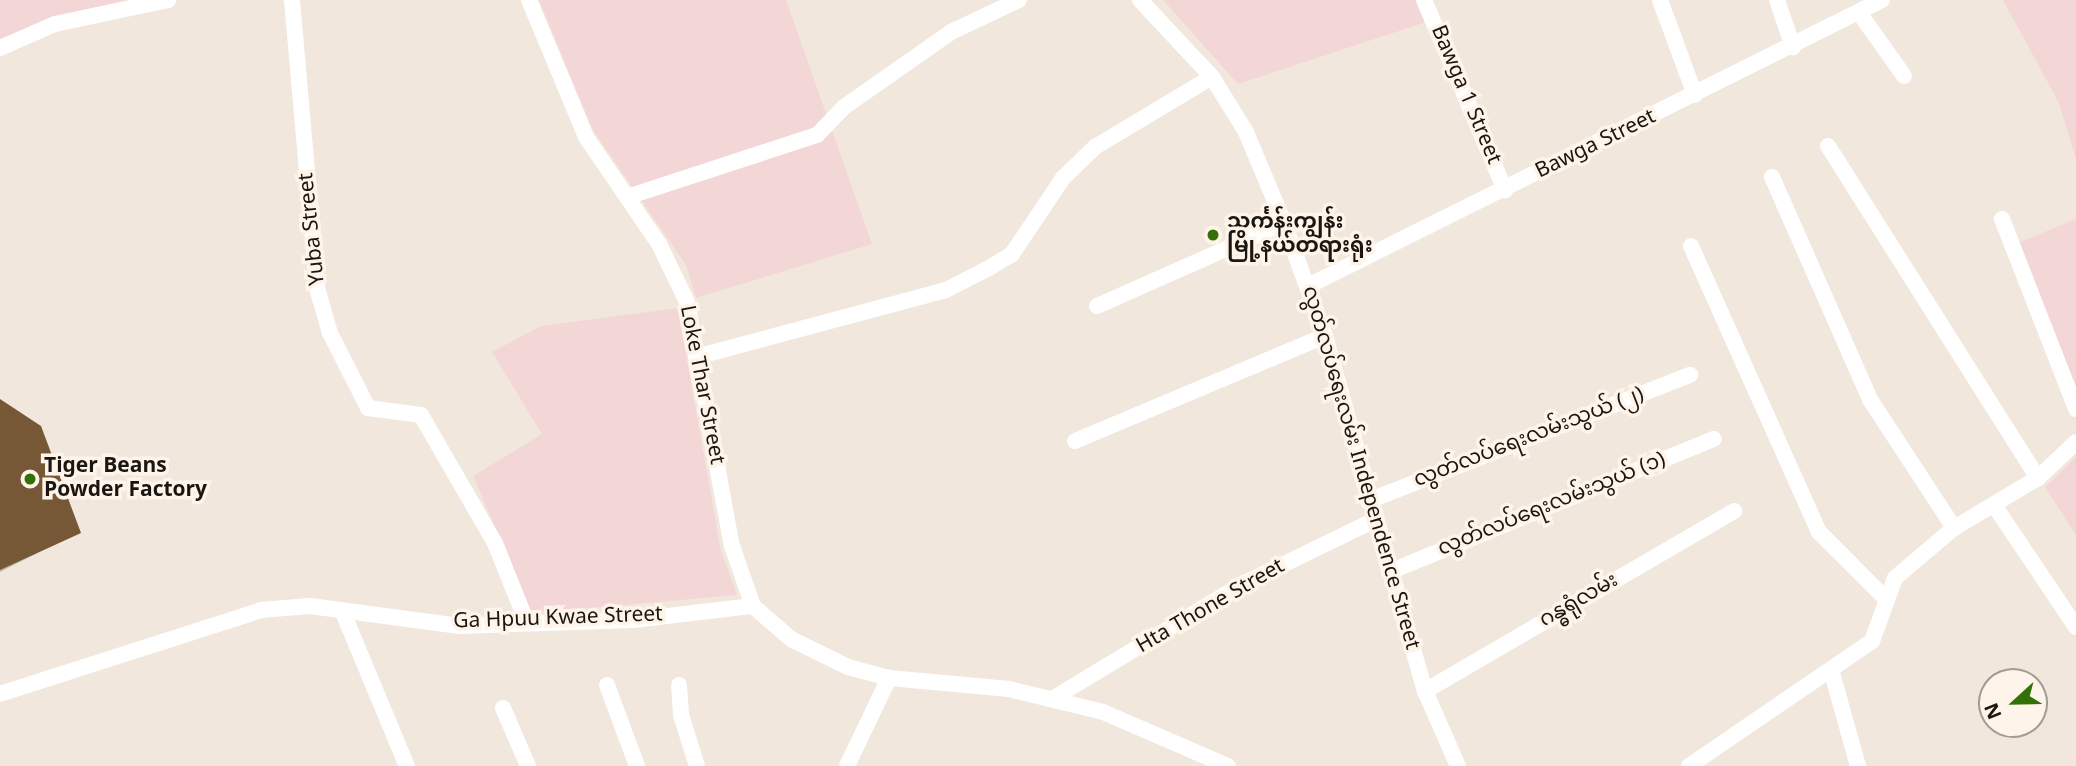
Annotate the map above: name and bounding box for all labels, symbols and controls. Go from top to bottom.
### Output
street label: Bawga 1 Street [1424,22,1506,168]
street label: Bawga Street [1532,105,1660,185]
street label: Yuba Street [295,171,331,287]
place label: သင်္ကန်းကျွန်း မြို့နယ်တရားရုံး [1227,210,1373,260]
marker: သင်္ကန်းကျွန်း မြို့နယ်တရားရုံး [1205,227,1221,243]
street label: လွတ်လပ်ရေးလမ်း Independence Street [1296,283,1424,653]
street label: Loke Thar Street [673,303,729,467]
street label: လွတ်လပ်ရေးလမ်းသွယ် (၂) [1410,382,1648,494]
street label: လွတ်လပ်ရေးလမ်းသွယ် (၁) [1434,448,1670,562]
place label: Tiger Beans Powder Factory [44,454,207,504]
marker: Tiger Beans Powder Factory [22,471,38,487]
street label: Hta Thone Street [1133,554,1289,660]
street label: ဂန္ဓရုံလမ်း [1535,568,1623,634]
street label: Ga Hpuu Kwae Street [453,603,663,635]
north arrow [1978,668,2048,738]
text: N [1973,695,2017,725]

